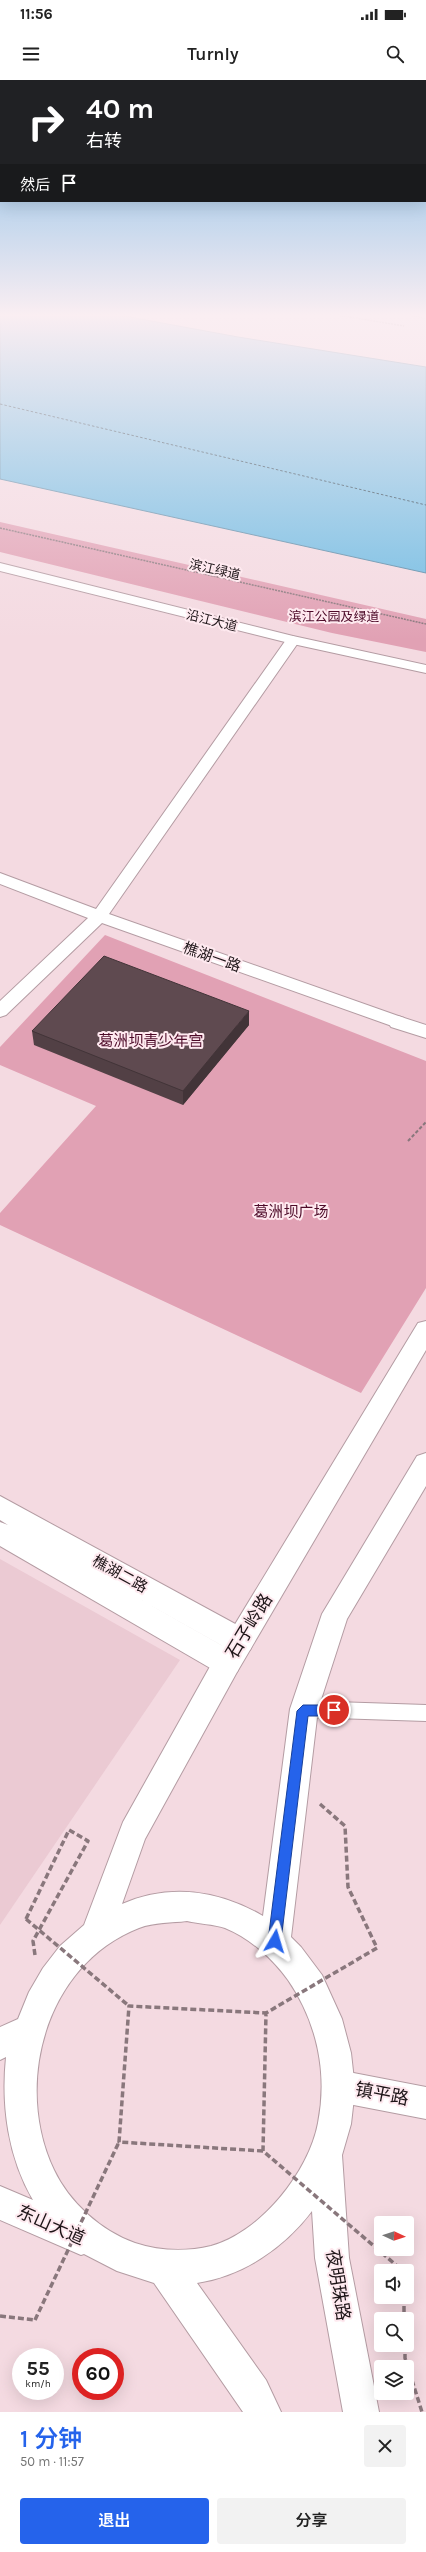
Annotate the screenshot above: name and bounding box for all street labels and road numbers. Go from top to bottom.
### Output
street label: 滨江绿道 [188,556,242,583]
street label: 沿江大道 [185,607,239,634]
street label: 樵湖一路 [181,938,243,976]
street label: 樵湖二路 [89,1552,151,1596]
street label: 石子岭路 [221,1589,277,1663]
street label: 镇平路 [353,2078,411,2110]
street label: 东山大道 [14,2200,88,2250]
street label: 夜明珠路 [322,2248,354,2322]

